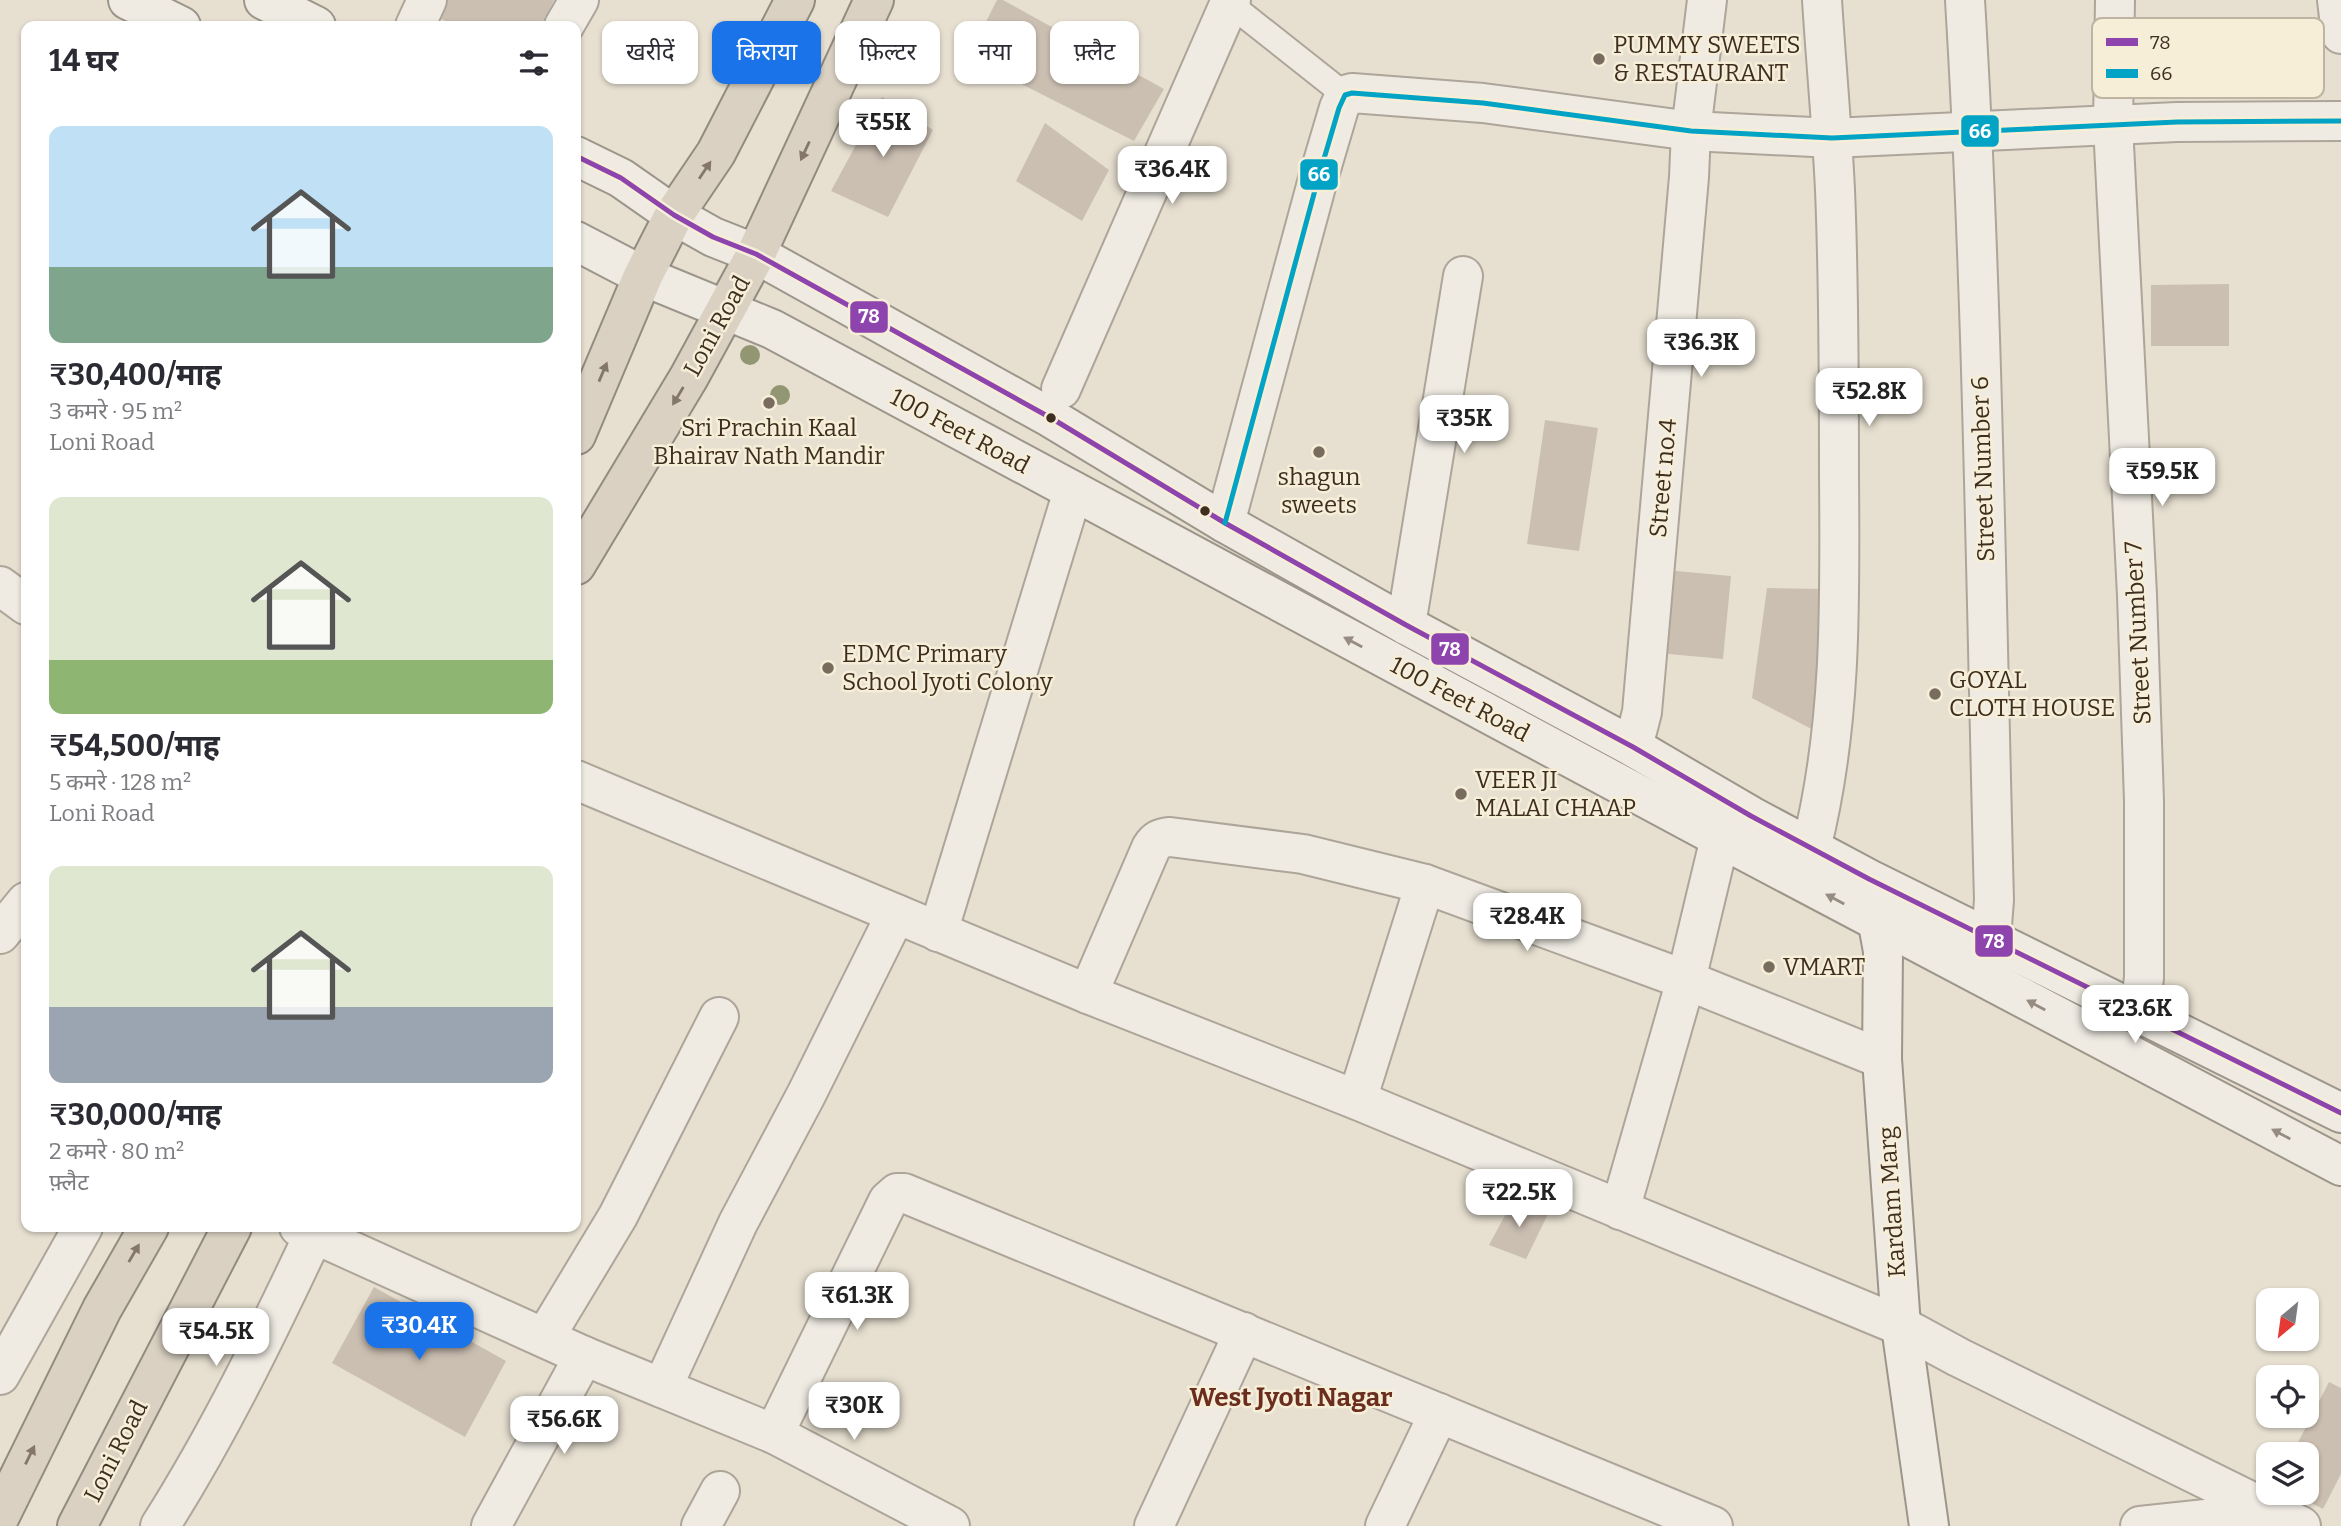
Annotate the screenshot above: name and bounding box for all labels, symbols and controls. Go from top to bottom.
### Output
legend [2092,18,2324,98]
chip: खरीदें [602,21,698,84]
chip: किराया [712,21,821,84]
chip: फ़िल्टर [835,21,940,84]
chip: नया [954,21,1036,84]
chip: फ़्लैट [1050,21,1139,84]
place label: PUMMY SWEETS & RESTAURANT [1613,31,1801,87]
text: 78 [2150,31,2171,54]
text: 14 घर [49,43,118,79]
icon: filters [515,44,553,82]
marker: PUMMY SWEETS & RESTAURANT [1591,51,1607,67]
text: 66 [2150,62,2172,85]
pin: ₹55K [842,100,924,159]
text: ₹55K [855,108,911,136]
line badge: 66 [1960,114,2000,148]
text: 66 [1969,120,1991,143]
one-way arrow [799,141,810,161]
pin: ₹36.4K [1115,146,1229,206]
text: ₹36.4K [1134,155,1210,183]
line badge: 66 [1299,158,1339,191]
one-way arrow [698,161,712,179]
text: 66 [1308,163,1330,186]
icon: home [238,171,364,297]
street label: Loni Road [678,271,756,381]
line badge: 78 [849,300,889,334]
text: 78 [858,305,880,328]
pin: ₹36.3K [1644,320,1758,379]
text: ₹36.3K [1663,328,1739,356]
text: ₹30,400/माह [49,357,221,393]
one-way arrow [597,362,609,382]
pin: ₹52.8K [1812,368,1926,428]
street label: Street Number 6 [1966,376,2000,562]
text: ₹52.8K [1832,377,1906,405]
street label: 100 Feet Road [885,383,1035,479]
one-way arrow [672,387,684,406]
marker: Sri Prachin Kaal Bhairav Nath Mandir [761,395,777,411]
pin: ₹35K [1423,396,1505,455]
text: 3 कमरे · 95 m² [49,397,182,425]
text: ₹35K [1436,404,1492,432]
unlabelled marker [1044,411,1058,425]
place label: Sri Prachin Kaal Bhairav Nath Mandir [653,414,885,470]
street label: Street no.4 [1644,417,1682,539]
text: Loni Road [49,428,155,456]
marker: shagun sweets [1311,444,1327,460]
pin: ₹59.5K [2105,448,2219,508]
text: ₹59.5K [2125,457,2199,485]
place label: shagun sweets [1277,463,1361,519]
unlabelled marker [1198,504,1212,518]
street label: Street Number 7 [2119,540,2157,726]
icon: home [238,542,364,668]
line badge: 78 [1430,632,1470,666]
one-way arrow [1343,636,1363,648]
text: 78 [1439,638,1461,661]
place label: EDMC Primary School Jyoti Colony [842,640,1053,696]
street label: 100 Feet Road [1385,651,1535,747]
marker: EDMC Primary School Jyoti Colony [820,660,836,676]
place label: GOYAL CLOTH HOUSE [1949,666,2115,722]
marker: GOYAL CLOTH HOUSE [1927,686,1943,702]
text: ₹54,500/माह [49,728,220,764]
place label: VEER JI MALAI CHAAP [1475,766,1636,822]
text: 5 कमरे · 128 m² [49,768,191,796]
marker: VEER JI MALAI CHAAP [1453,786,1469,802]
text: Loni Road [49,799,155,827]
one-way arrow [1825,893,1845,904]
pin: ₹28.4K [1470,894,1584,953]
text: ₹28.4K [1489,902,1565,930]
icon: home [238,912,364,1038]
line badge: 78 [1974,924,2014,958]
text: 78 [1983,930,2005,953]
place label: VMART [1783,953,1865,981]
marker: VMART [1761,959,1777,975]
pin: ₹23.6K [2078,986,2192,1045]
text: ₹23.6K [2098,994,2172,1022]
one-way arrow [2026,999,2046,1011]
text: ₹30,000/माह [49,1097,221,1133]
street label: Kardam Marg [1873,1125,1911,1279]
one-way arrow [2271,1128,2290,1140]
text: 2 कमरे · 80 m² [49,1137,184,1165]
text: फ़्लैट [49,1168,89,1196]
pin: ₹22.5K [1462,1170,1576,1229]
text: ₹22.5K [1482,1178,1556,1206]
one-way arrow [128,1243,141,1262]
pin: ₹61.3K [800,1272,914,1332]
text: ₹61.3K [821,1281,893,1309]
north arrow [2256,1288,2319,1351]
map controls [2256,1288,2319,1505]
pin: ₹30.4K [362,1302,476,1362]
pin: ₹54.5K [159,1308,273,1368]
text: ₹30.4K [381,1311,457,1339]
text: ₹54.5K [178,1317,254,1345]
button: locate [2256,1365,2319,1428]
pin: ₹30K [813,1382,895,1442]
district label: West Jyoti Nagar [1189,1382,1393,1413]
text: ₹30K [825,1391,883,1419]
street label: Loni Road [78,1395,154,1507]
pin: ₹56.6K [507,1396,621,1456]
text: ₹56.6K [526,1405,602,1433]
button: layers [2256,1442,2319,1505]
one-way arrow [25,1445,36,1465]

